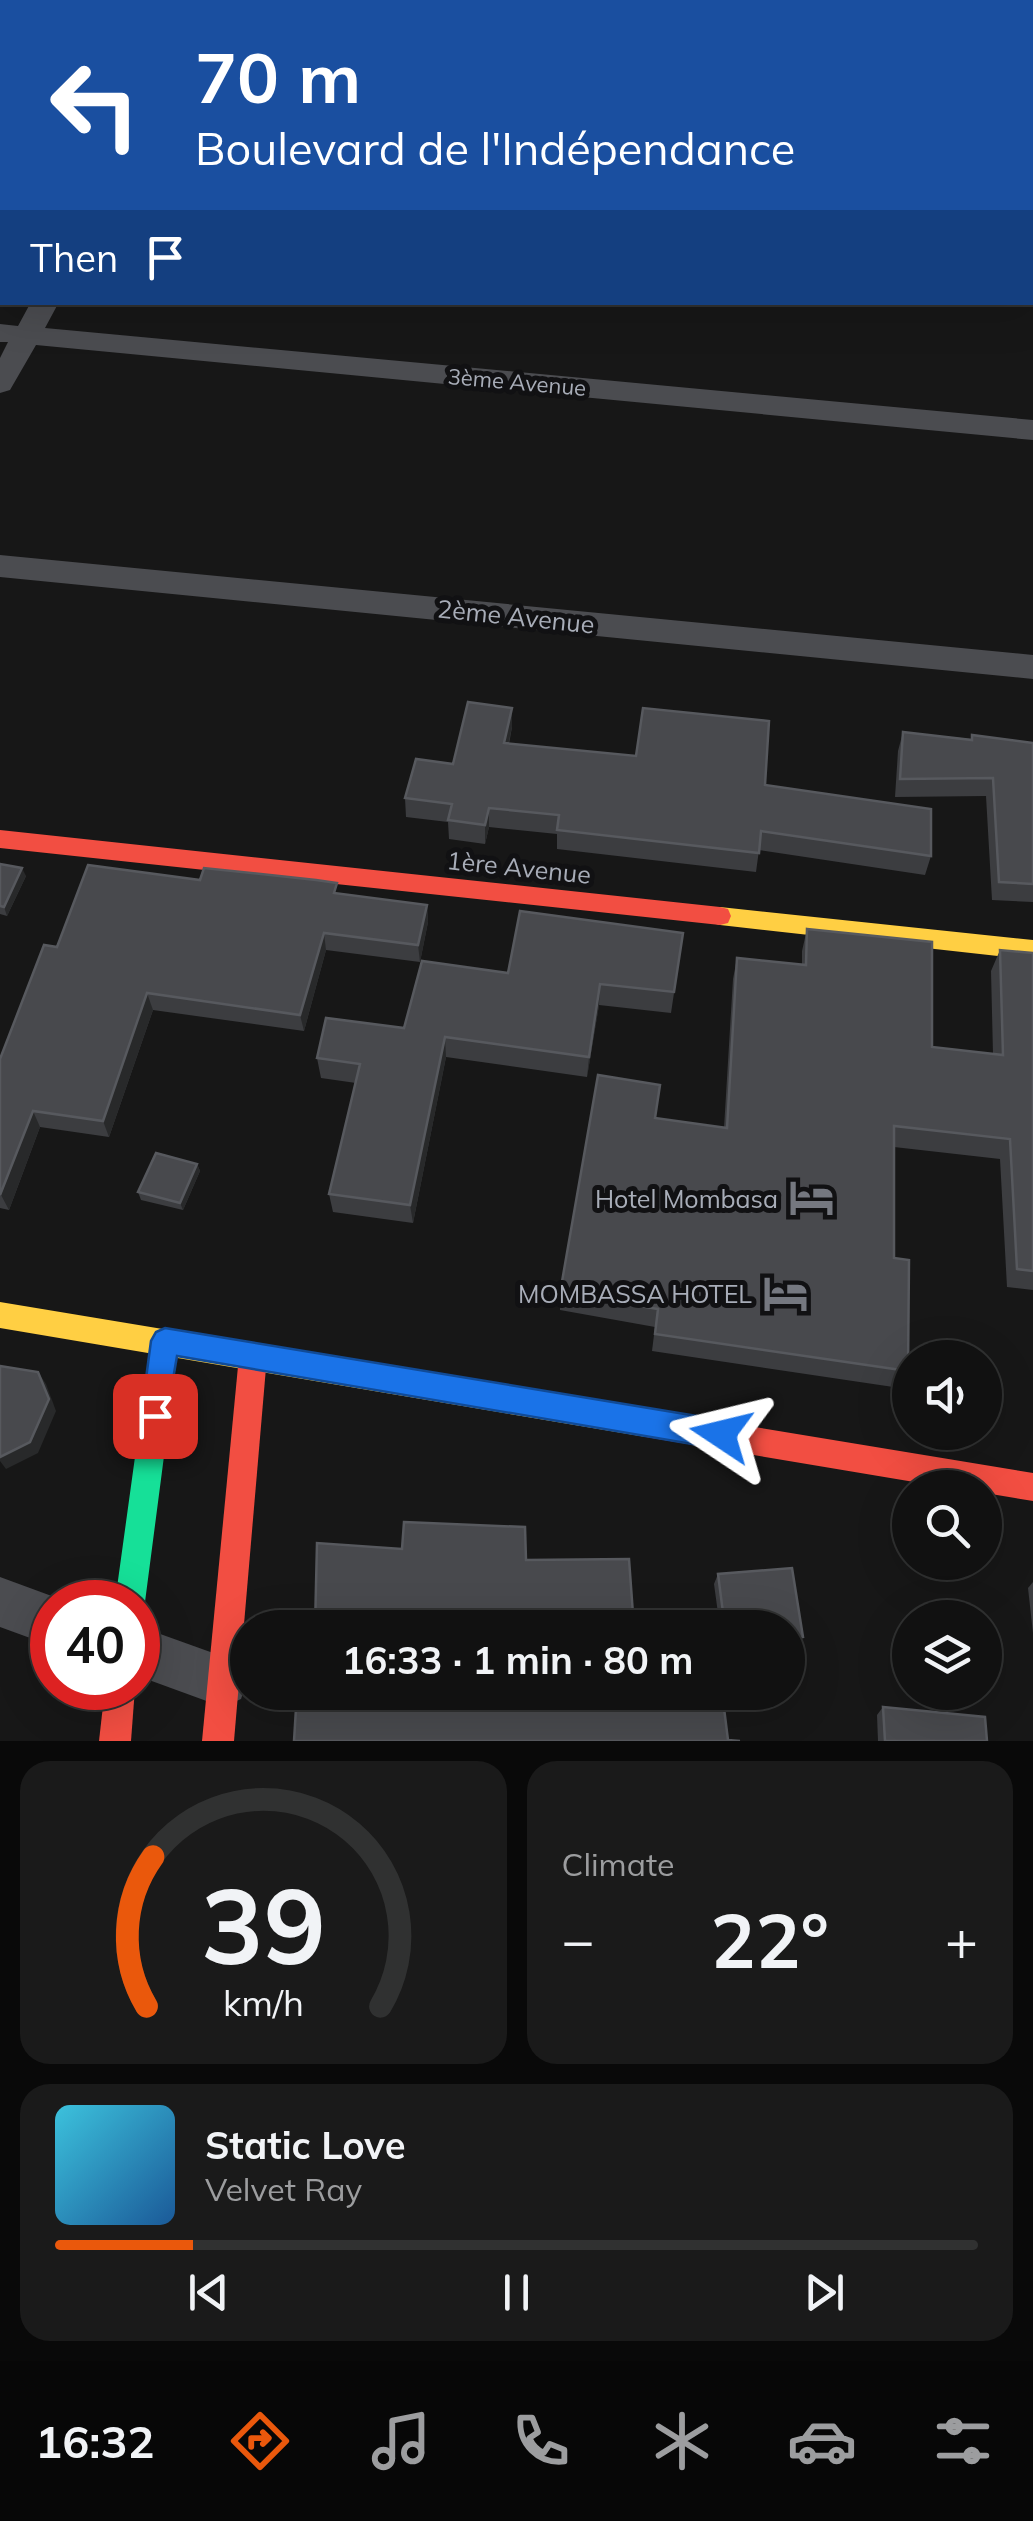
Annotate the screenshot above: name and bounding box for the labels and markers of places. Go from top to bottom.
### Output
hotel icon: Hotel Mombasa [787,1174,835,1222]
place label: Hotel Mombasa [595,1183,778,1214]
hotel icon: MOMBASSA HOTEL [761,1269,809,1317]
place label: MOMBASSA HOTEL [518,1278,752,1309]
pin [113,1374,198,1459]

